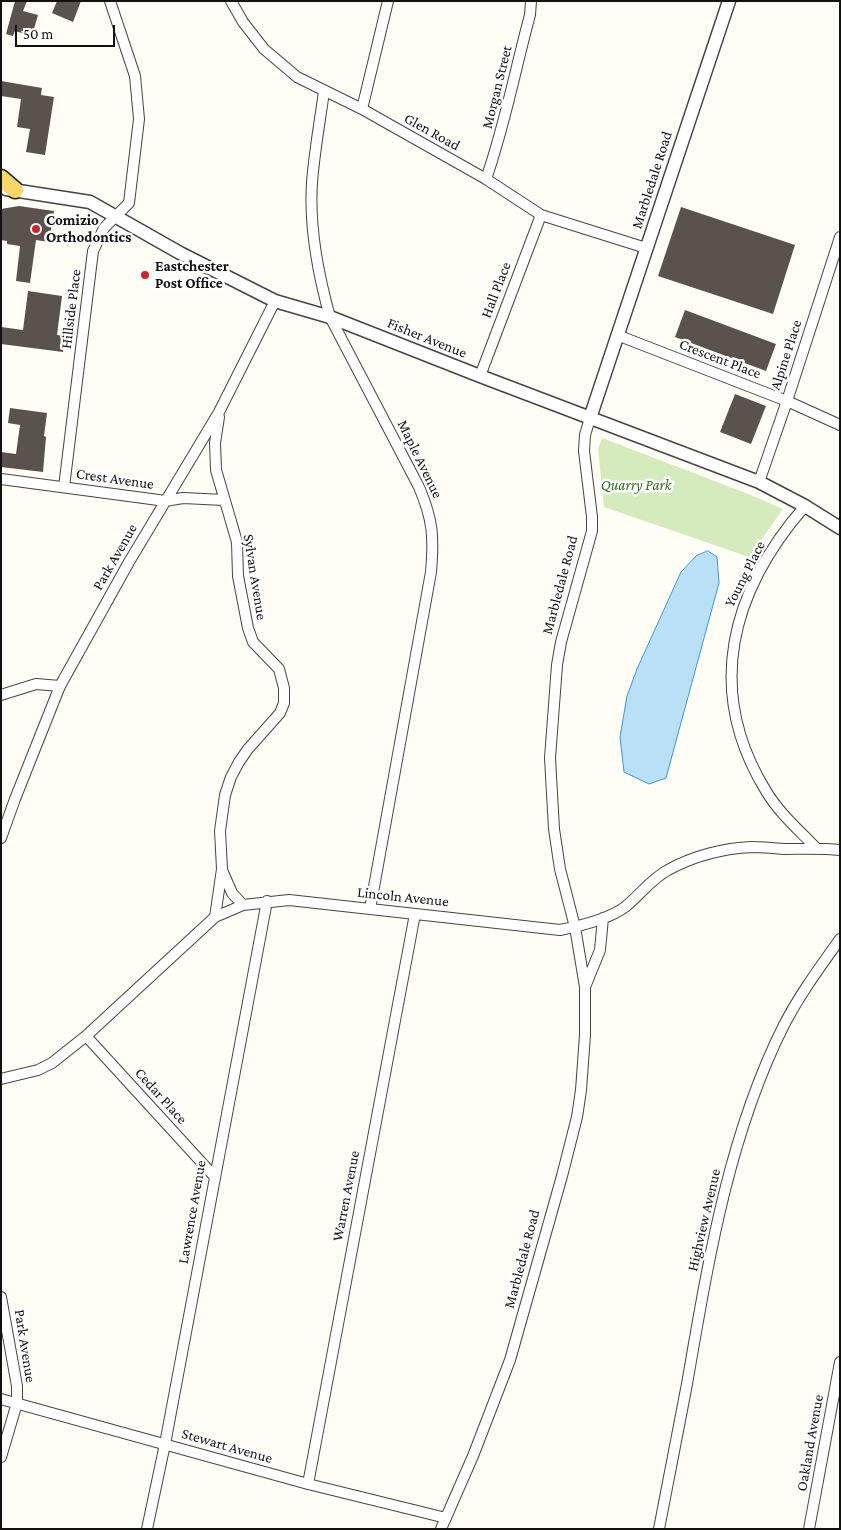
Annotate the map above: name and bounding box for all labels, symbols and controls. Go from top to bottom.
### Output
scale bar [18,15,118,47]
text: 50 m [23,26,53,42]
street label: Morgan Street [478,44,516,130]
street label: Glen Road [401,109,463,155]
street label: Marbledale Road [628,129,676,231]
place label: Comizio Orthodontics [46,211,131,246]
marker: Comizio Orthodontics [30,223,42,235]
place label: Eastchester Post Office [155,257,229,292]
street label: Hall Place [477,259,515,321]
street label: Hillside Place [57,268,85,350]
marker: Eastchester Post Office [139,269,151,281]
street label: Fisher Avenue [385,314,469,362]
street label: Alpine Place [766,318,806,392]
street label: Crescent Place [677,335,763,383]
street label: Maple Avenue [393,417,447,501]
street label: Crest Avenue [75,465,155,493]
park label: Quarry Park [601,476,671,494]
street label: Park Avenue [89,521,141,593]
street label: Sylvan Avenue [239,533,271,621]
street label: Marbledale Road [538,534,582,636]
street label: Young Place [721,538,769,610]
street label: Lincoln Avenue [356,883,450,911]
street label: Cedar Place [131,1064,191,1128]
street label: Warren Avenue [328,1149,364,1243]
street label: Lawrence Avenue [174,1159,210,1265]
street label: Highview Avenue [683,1167,725,1273]
street label: Marbledale Road [500,1208,544,1310]
street label: Park Avenue [10,1308,40,1384]
street label: Oakland Avenue [793,1393,827,1493]
street label: Stewart Avenue [180,1424,274,1468]

